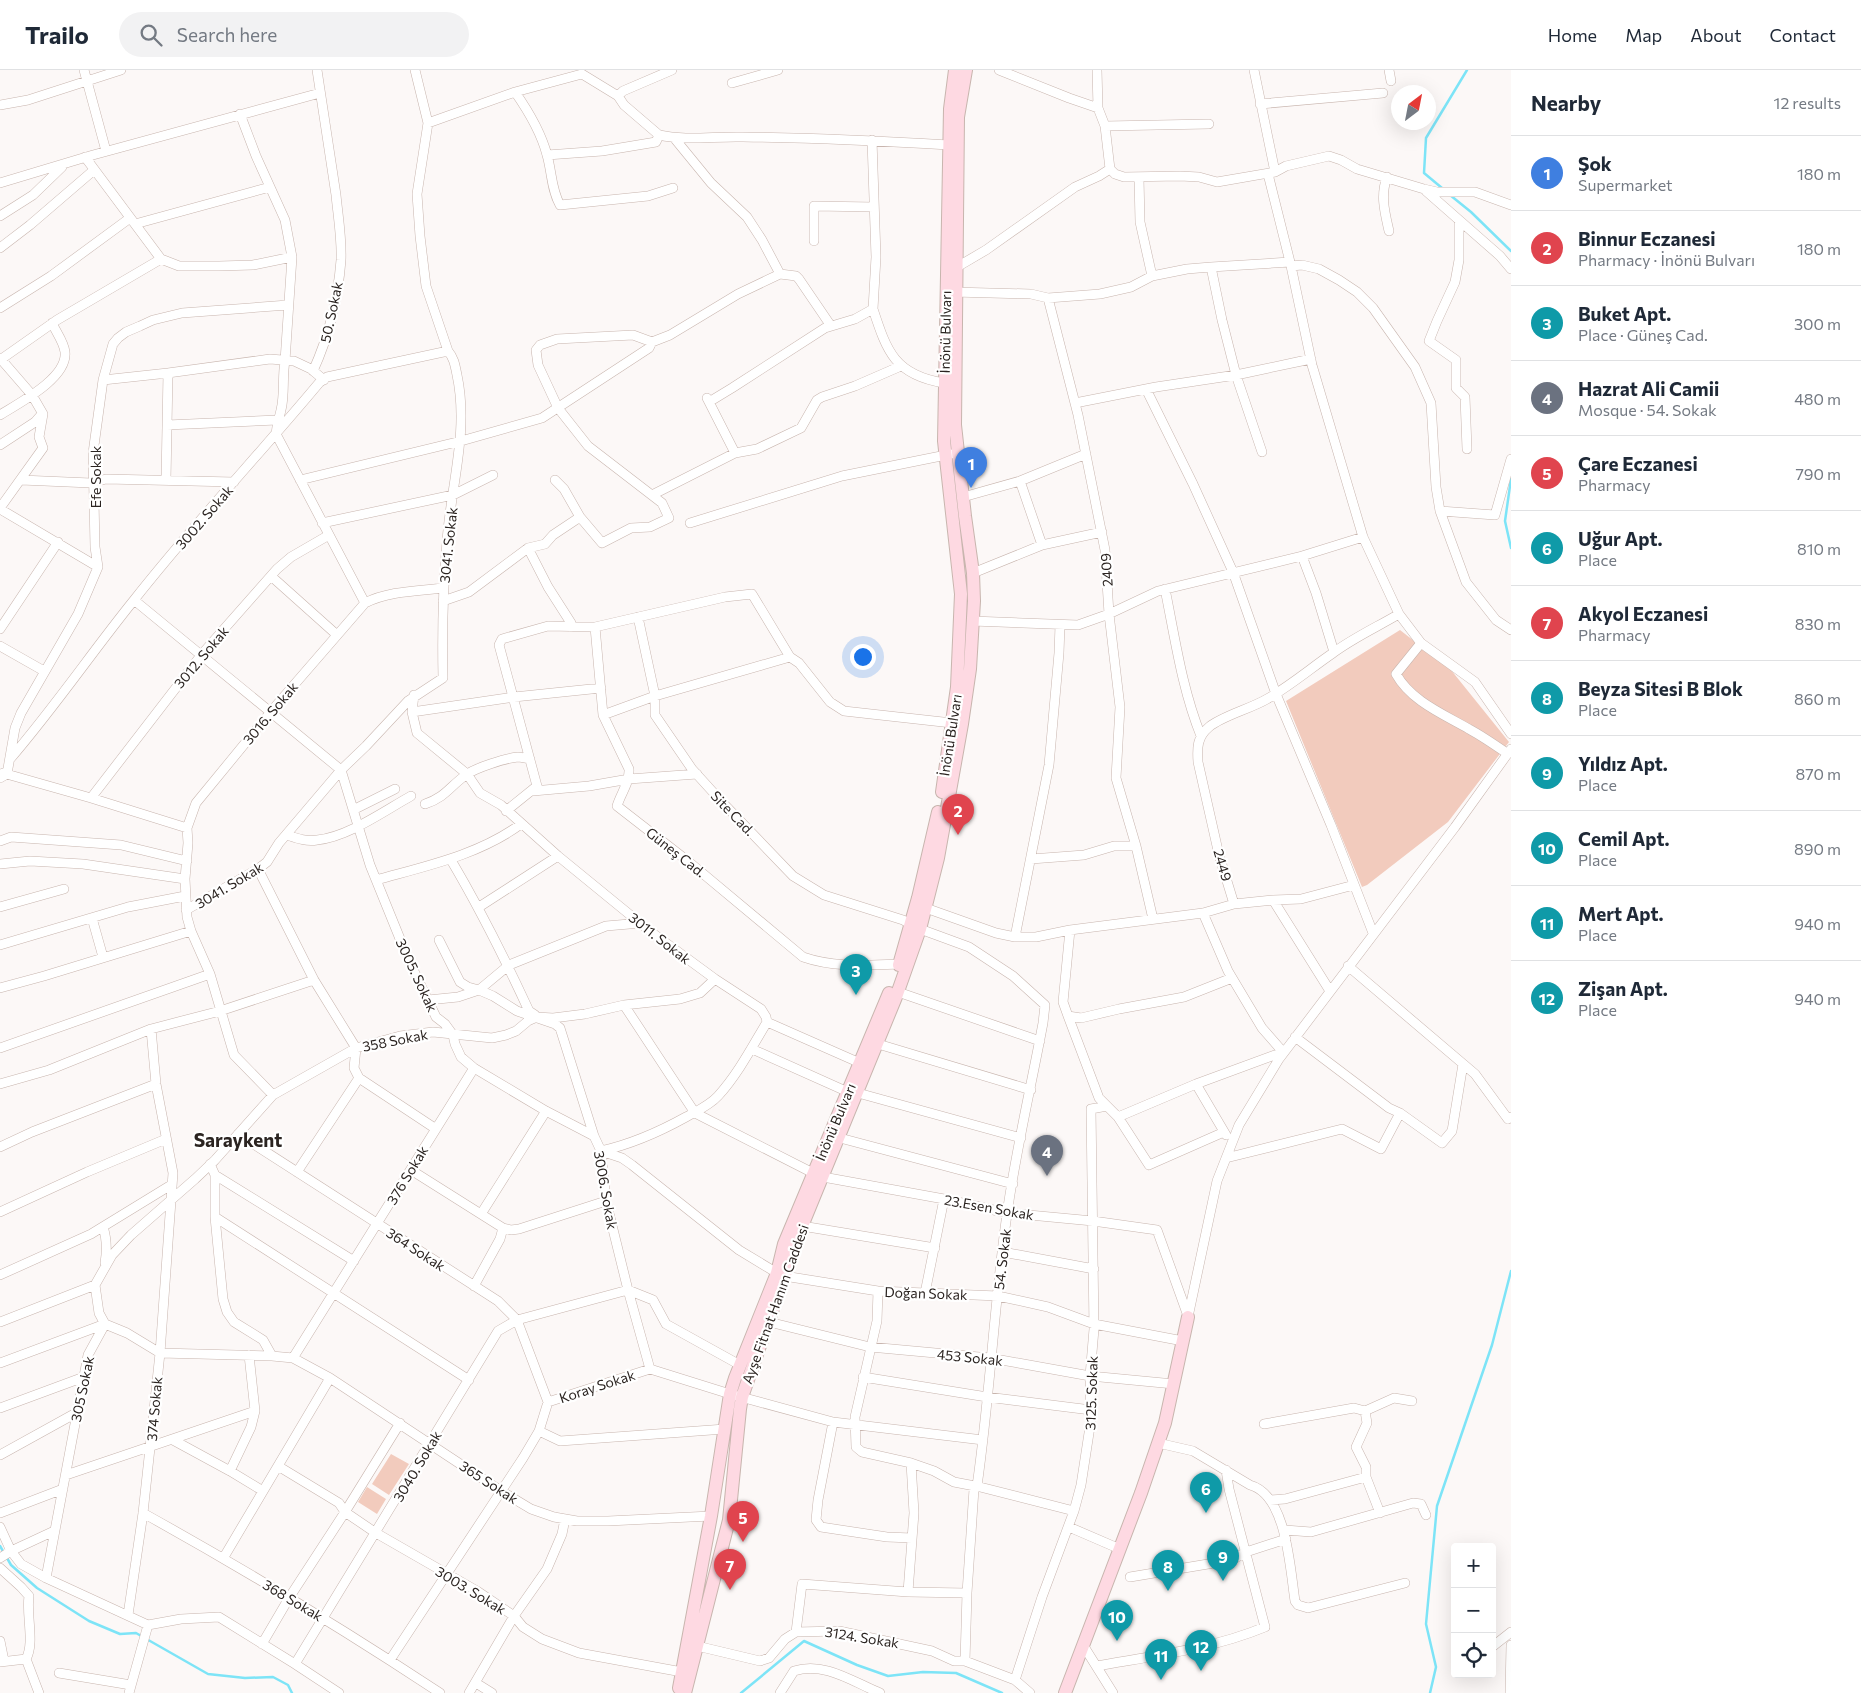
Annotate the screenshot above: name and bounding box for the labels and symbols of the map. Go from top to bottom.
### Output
north arrow [1391,85,1436,130]
street label: 50. Sokak [316,280,346,344]
street label: İnönü Bulvarı [936,290,954,374]
street label: Efe Sokak [87,445,104,508]
pin: 1 [955,447,987,488]
street label: 3002. Sokak [172,481,237,552]
street label: 3041. Sokak [436,506,460,584]
street label: 2409 [1096,553,1116,587]
street label: 3012. Sokak [170,622,232,692]
your location [850,644,876,670]
street label: 3016. Sokak [239,678,301,748]
street label: İnönü Bulvarı [935,693,965,777]
street label: Site Cad. [707,787,759,839]
pin: 2 [942,794,974,835]
street label: Güneş Cad. [643,823,709,881]
street label: 2449 [1210,847,1236,883]
street label: 3041. Sokak [192,858,266,912]
street label: 3011. Sokak [626,908,695,968]
street label: 3005. Sokak [393,936,442,1015]
pin: 3 [840,954,872,995]
street label: 358 Sokak [361,1025,430,1055]
street label: İnönü Bulvarı [811,1081,859,1163]
district label: Saraykent [194,1128,282,1151]
pin: 4 [1031,1135,1063,1176]
street label: 376 Sokak [383,1142,431,1207]
street label: 3006. Sokak [591,1149,621,1231]
street label: 23.Esen Sokak [943,1191,1035,1223]
street label: Ayşe Fitnat Hanım Caddesi [738,1222,812,1386]
street label: 364 Sokak [383,1224,449,1275]
street label: 54. Sokak [990,1227,1014,1291]
street label: Doğan Sokak [884,1283,968,1303]
street label: 453 Sokak [936,1345,1004,1369]
street label: 305 Sokak [67,1354,97,1423]
street label: 3125. Sokak [1081,1355,1101,1431]
street label: Koray Sokak [557,1366,638,1406]
street label: 374 Sokak [143,1376,165,1442]
street label: 3040. Sokak [389,1427,445,1504]
street label: 365 Sokak [457,1457,522,1507]
pin: 6 [1190,1472,1222,1513]
pin: 5 [727,1501,759,1542]
pin: 9 [1207,1540,1239,1581]
pin: 7 [714,1549,746,1590]
pin: 8 [1152,1550,1184,1591]
street label: 3003. Sokak [433,1562,510,1618]
street label: 368 Sokak [260,1576,326,1625]
pin: 10 [1101,1600,1133,1641]
street label: 3124. Sokak [824,1623,901,1651]
pin: 12 [1185,1630,1217,1671]
pin: 11 [1145,1639,1177,1680]

